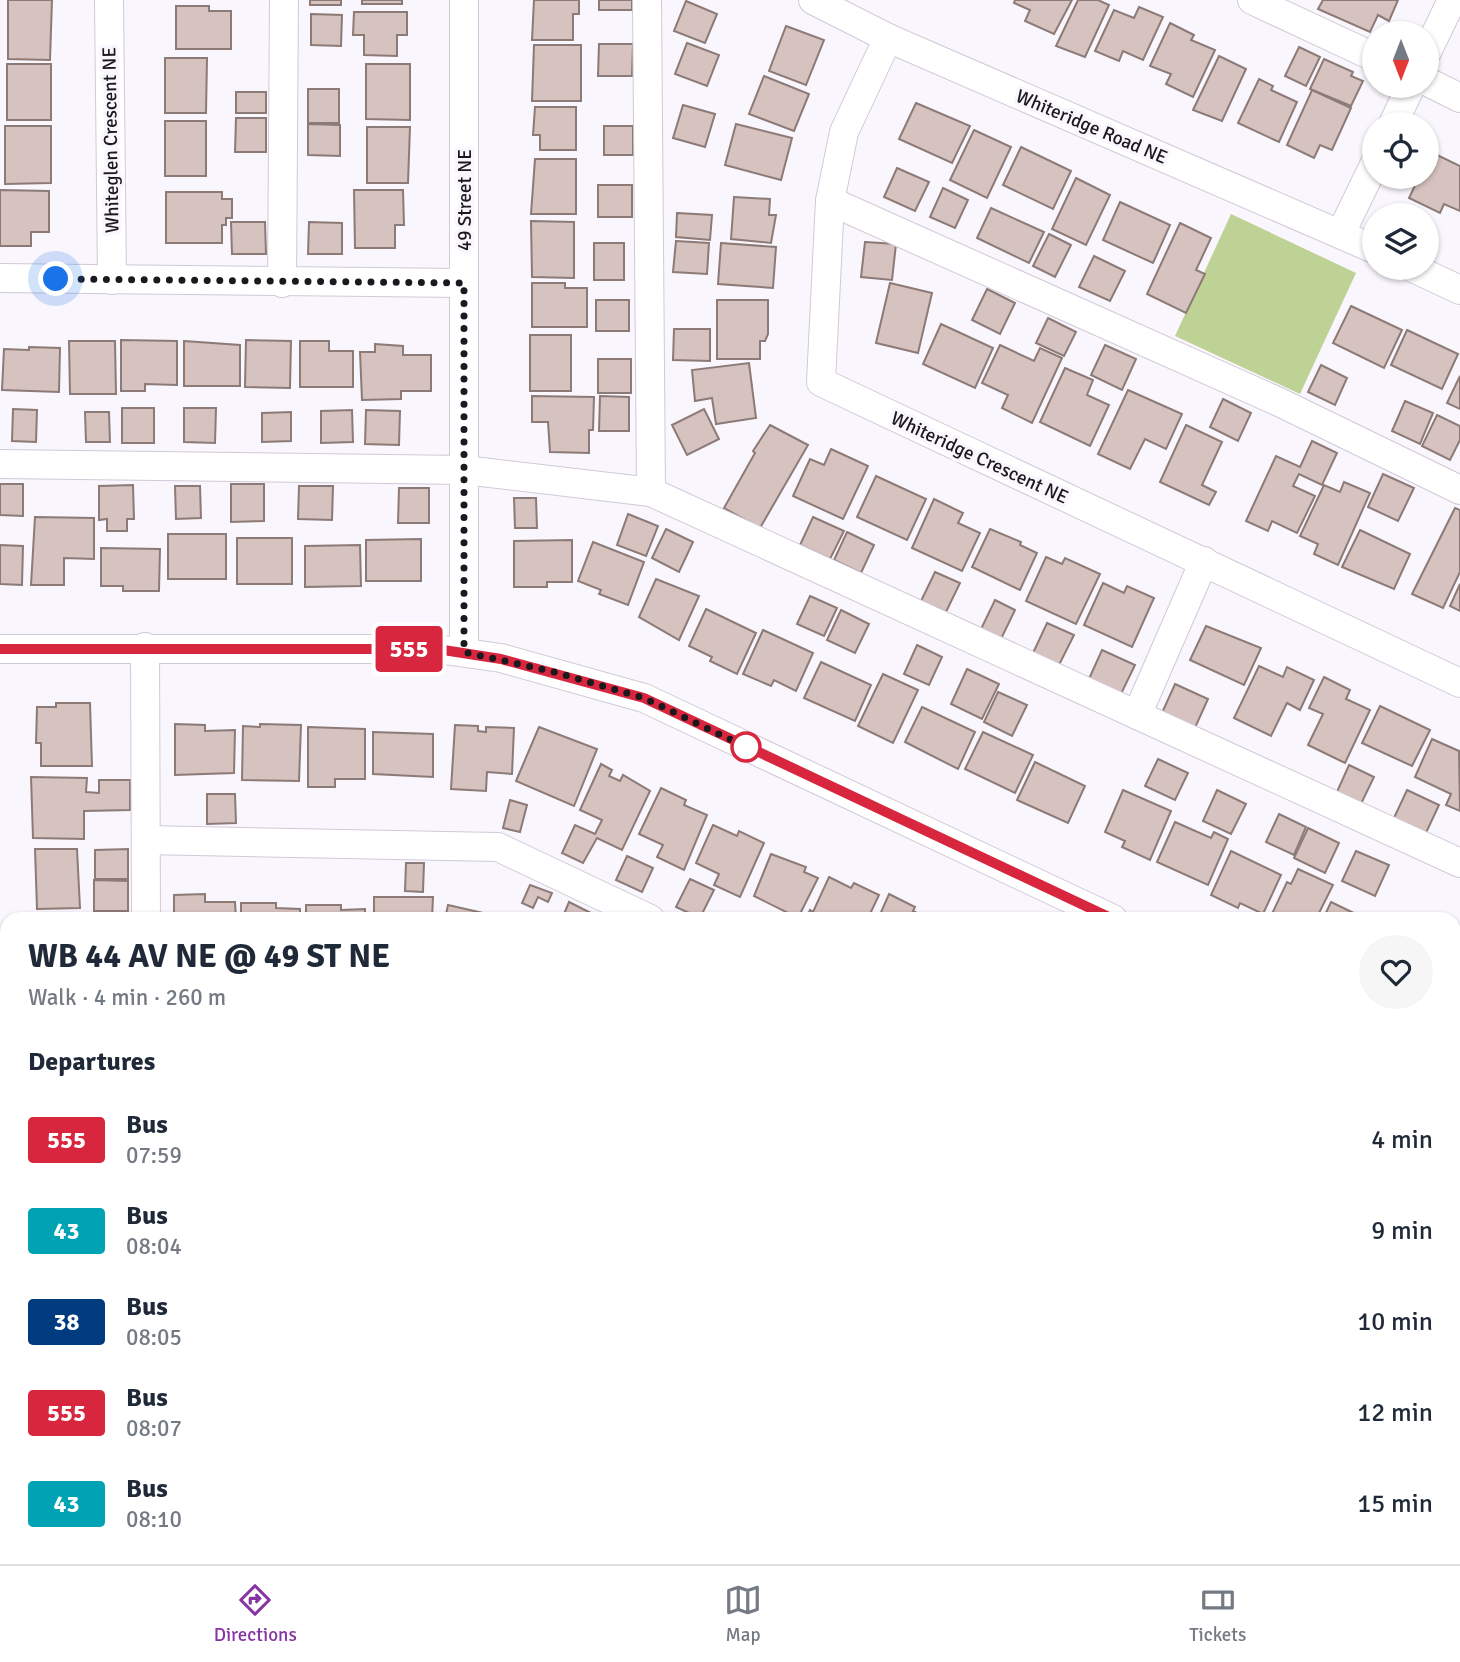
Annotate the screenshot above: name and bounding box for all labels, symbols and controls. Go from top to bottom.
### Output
north arrow [1362,21,1438,98]
map controls [1362,21,1439,280]
street label: Whiteglen Crescent NE [97,47,125,233]
street label: Whiteridge Road NE [1012,84,1171,170]
button: locate [1362,112,1439,189]
street label: 49 Street NE [453,149,477,251]
button: layers [1362,203,1439,280]
your location [38,261,73,296]
street label: Whiteridge Crescent NE [887,406,1072,510]
line badge: 555 [369,626,449,672]
text: 555 [390,634,428,664]
unlabelled marker [731,732,761,762]
button: heart [1359,935,1433,1009]
text: WB 44 AV NE @ 49 ST NE [28,936,390,977]
text: Walk · 4 min · 260 m [28,983,226,1012]
text: Departures [28,1046,155,1078]
text: Bus [126,1109,168,1141]
text: 4 min [1371,1124,1433,1156]
text: 555 [47,1125,86,1155]
text: 07:59 [126,1141,182,1170]
text: Bus [126,1200,168,1232]
text: 9 min [1371,1215,1433,1247]
text: 43 [54,1216,79,1246]
text: 08:04 [126,1232,182,1261]
text: Bus [126,1291,168,1323]
text: 10 min [1357,1306,1433,1338]
text: 38 [54,1307,79,1337]
text: 08:05 [126,1323,182,1352]
text: Bus [126,1382,168,1414]
text: 12 min [1357,1397,1433,1429]
text: 555 [47,1398,86,1428]
text: 08:07 [126,1414,182,1443]
text: Bus [126,1473,168,1505]
text: 15 min [1357,1488,1433,1520]
text: 43 [54,1489,79,1519]
text: 08:10 [126,1505,182,1534]
tab: Directions [214,1581,297,1647]
tab: Map [724,1581,762,1647]
tab: Tickets [1189,1581,1246,1647]

